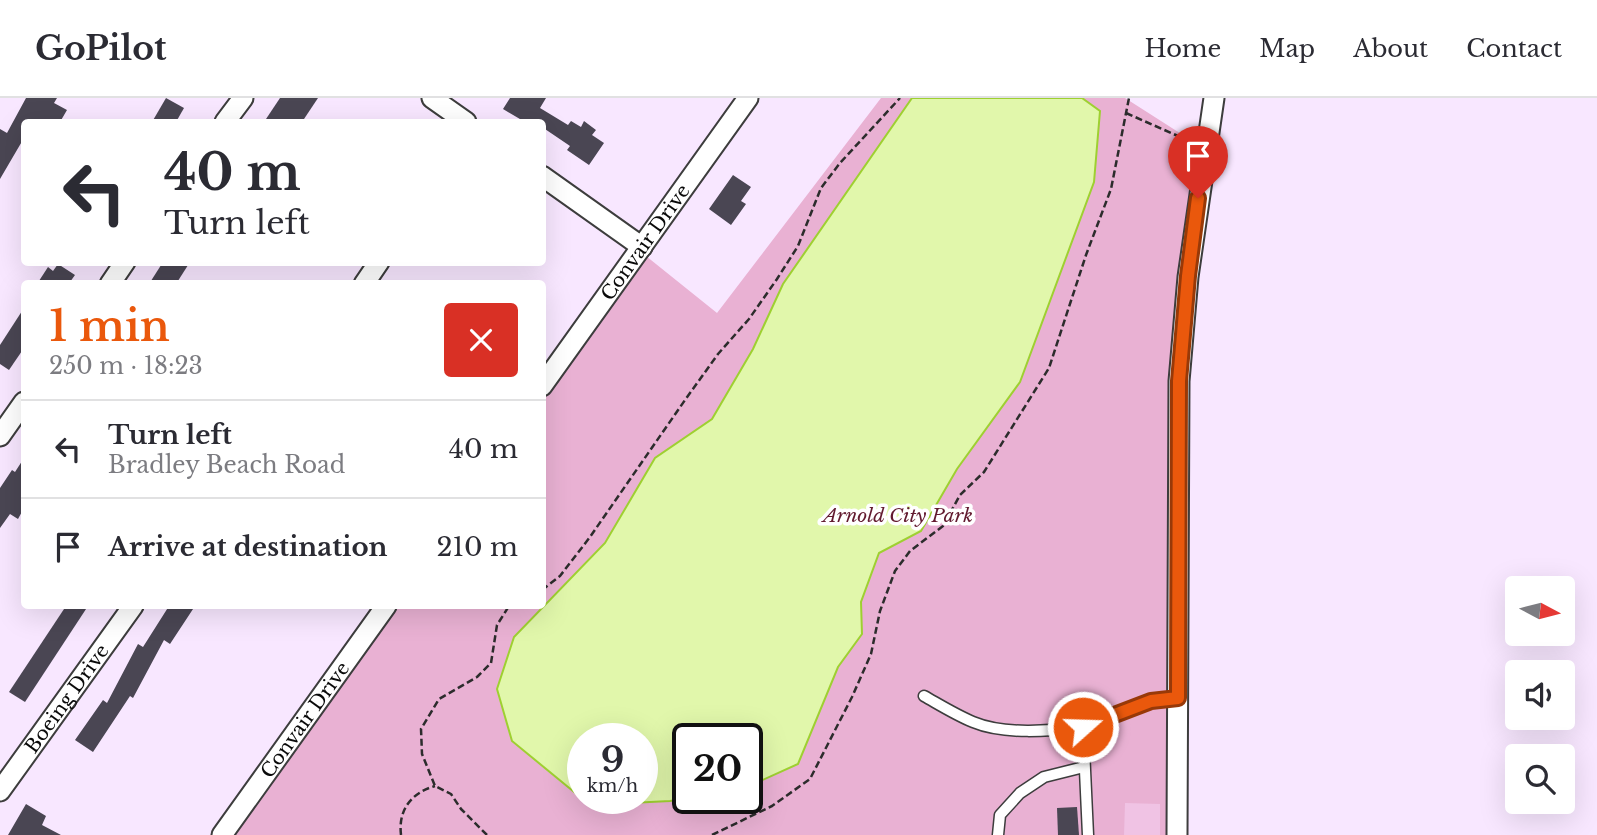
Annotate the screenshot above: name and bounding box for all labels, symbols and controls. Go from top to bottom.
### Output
text: GoPilot [35,28,167,69]
text: Home [1145,34,1221,63]
text: Map [1259,34,1315,63]
text: About [1353,34,1428,63]
text: Contact [1466,34,1562,63]
pin [1168,126,1228,198]
icon: arrive [1179,137,1217,175]
text: 40 m [164,142,301,203]
icon: left [49,147,140,238]
street label: Convair Drive [596,180,695,305]
text: Turn left [164,203,310,243]
text: 1 min [49,300,170,352]
button: close [444,303,518,377]
text: 250 m · 18:23 [49,352,203,380]
text: Turn left [108,419,232,451]
icon: left [49,430,87,468]
text: 40 m [449,433,518,465]
text: Bradley Beach Road [108,451,345,479]
park label: Arnold City Park [820,504,973,527]
icon: arrive [49,528,87,566]
text: Arrive at destination [108,531,388,563]
text: 210 m [436,531,518,563]
north arrow [1505,576,1575,646]
map controls [1505,576,1575,814]
street label: Boeing Drive [20,640,114,758]
street label: Convair Drive [256,657,354,782]
button: sound [1505,660,1575,730]
position arrow [1046,690,1120,764]
speed limit sign: 20 [672,723,763,814]
text: 9 [601,738,624,781]
button: search [1505,744,1575,814]
text: km/h [587,775,638,797]

